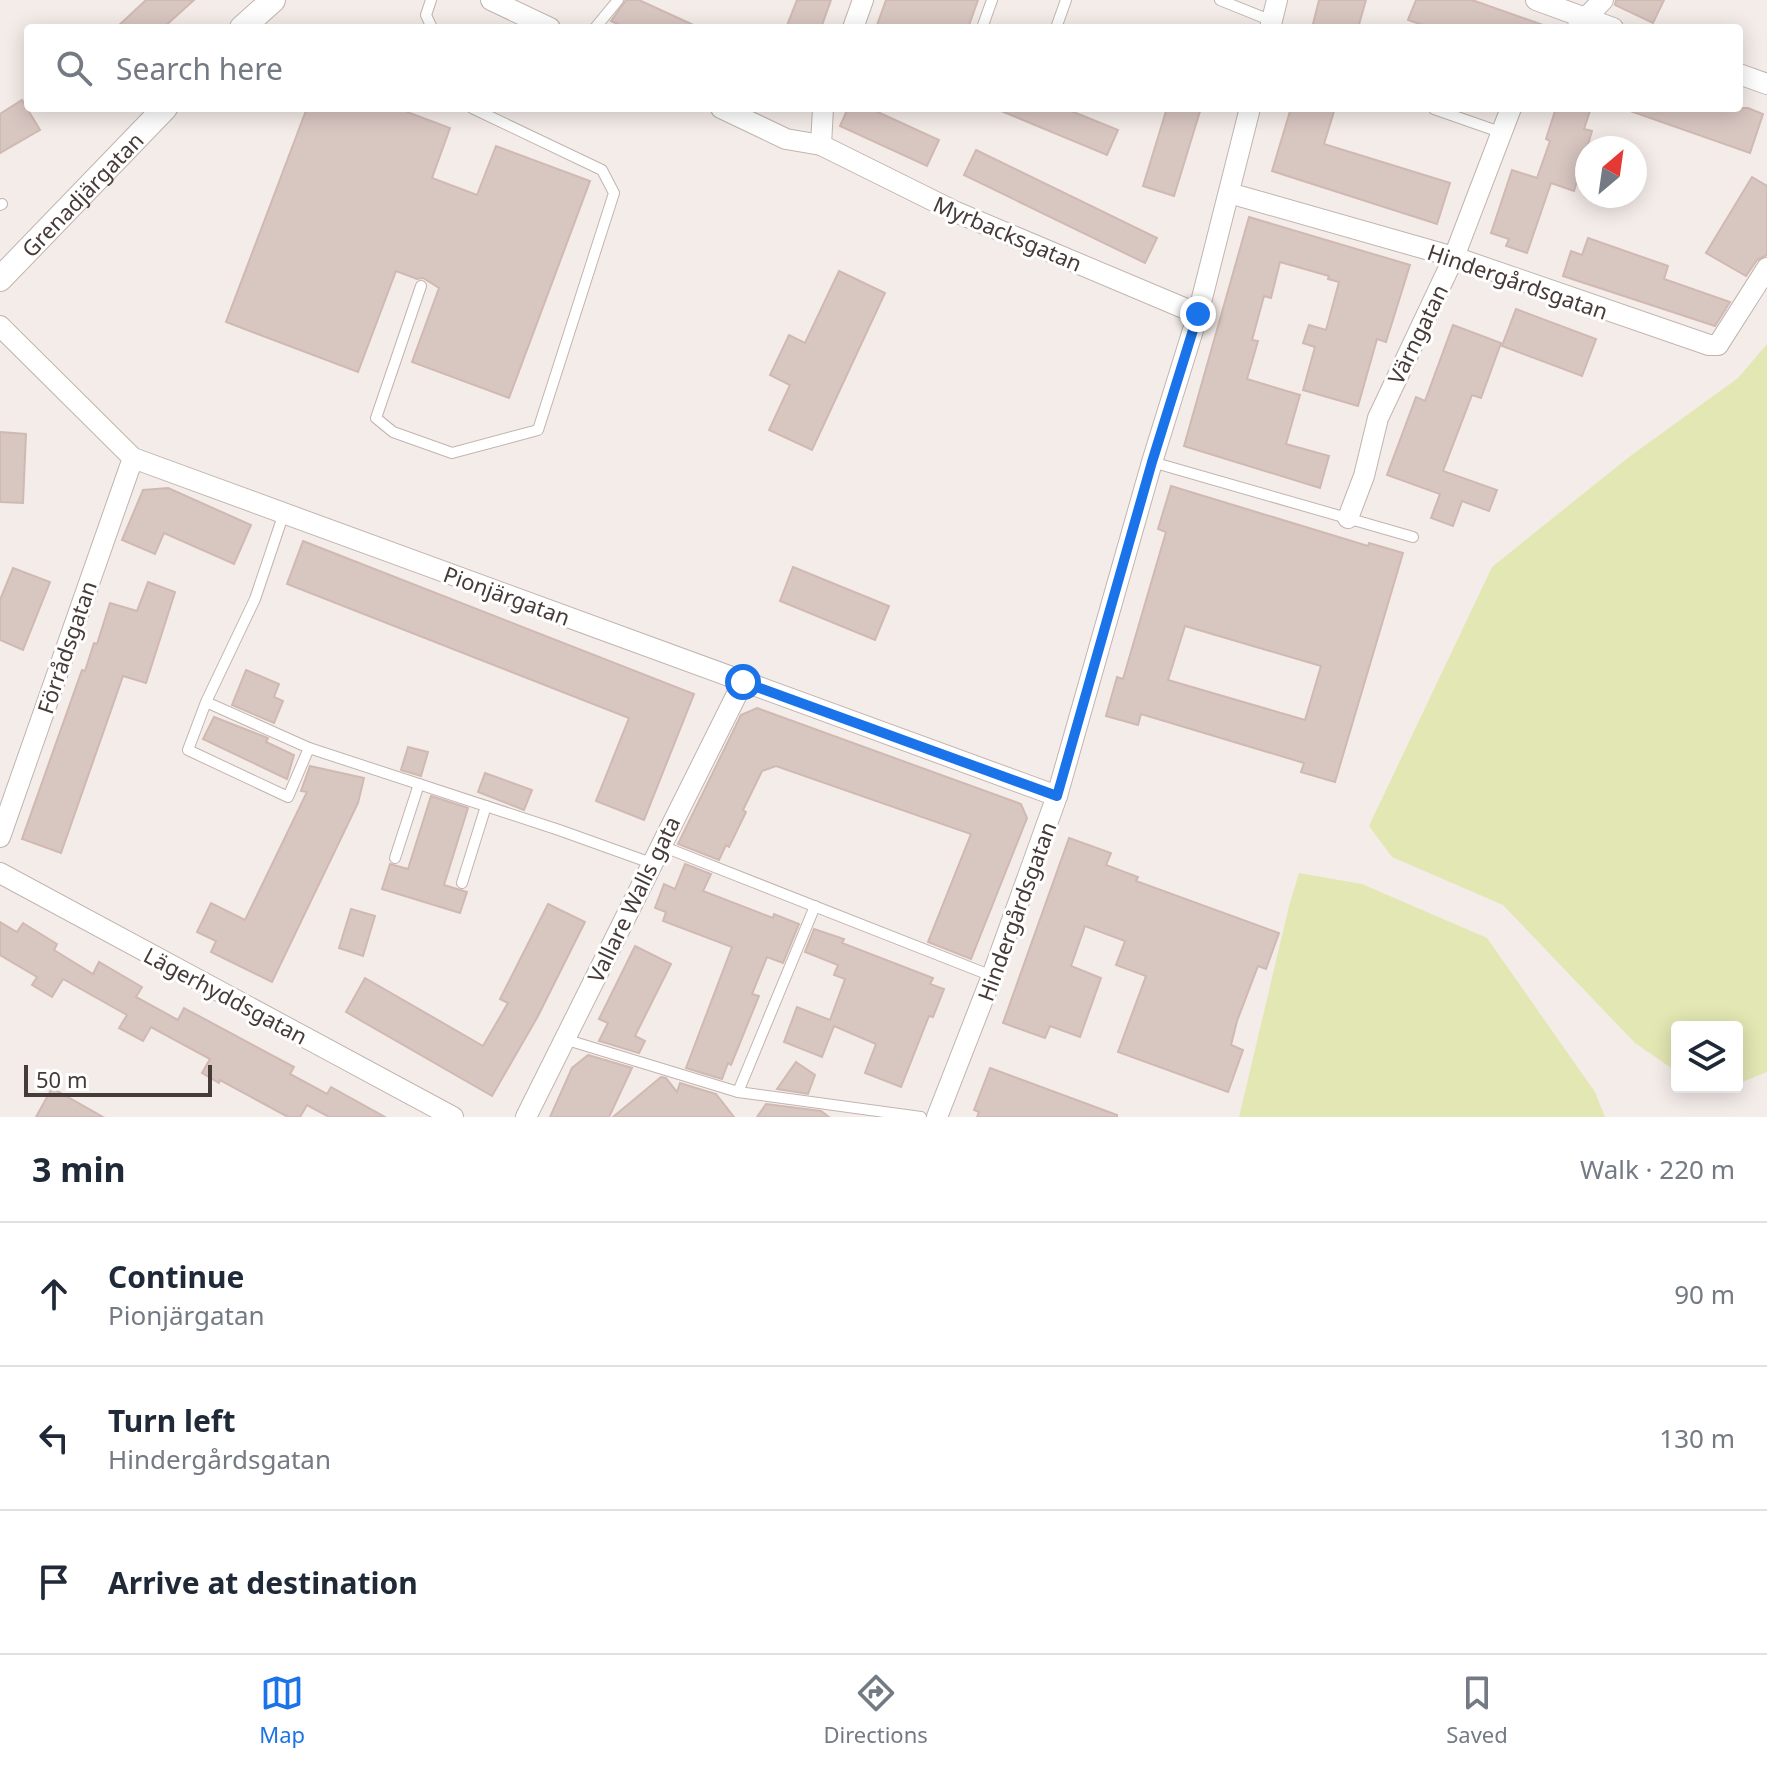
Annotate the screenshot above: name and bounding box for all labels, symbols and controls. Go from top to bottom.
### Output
search box [24,24,1743,112]
icon: search [52,46,96,90]
text: Search here [116,48,283,89]
street label: Grenadjärgatan [14,125,149,263]
north arrow [1575,136,1647,208]
street label: Myrbacksgatan [929,188,1087,278]
street label: Hindergårdsgatan [1424,236,1612,326]
street label: Värngatan [1380,279,1454,389]
route end [1180,296,1216,332]
street label: Pionjärgatan [440,558,574,632]
street label: Förrådsgatan [29,577,103,717]
route start [725,664,761,700]
street label: Vallare Walls gata [580,811,686,987]
street label: Hindergårdsgatan [970,817,1062,1005]
street label: Lägerhyddsgatan [139,939,313,1051]
map controls [1671,1021,1743,1093]
button: layers [1671,1021,1743,1093]
scale bar [24,1061,212,1097]
text: 50 m [36,1064,87,1094]
text: 3 min [32,1146,126,1192]
text: Walk · 220 m [1580,1151,1735,1187]
text: Continue [108,1256,244,1297]
icon: ahead [32,1272,76,1316]
text: 90 m [1674,1276,1735,1312]
text: Pionjärgatan [108,1297,265,1333]
text: Turn left [108,1400,236,1441]
icon: left [32,1416,76,1460]
text: 130 m [1659,1420,1735,1456]
text: Hindergårdsgatan [108,1441,331,1477]
icon: arrive [32,1560,76,1604]
text: Arrive at destination [108,1562,418,1603]
tab: Map [259,1671,305,1749]
tab: Directions [823,1671,928,1749]
tab: Saved [1446,1671,1508,1749]

